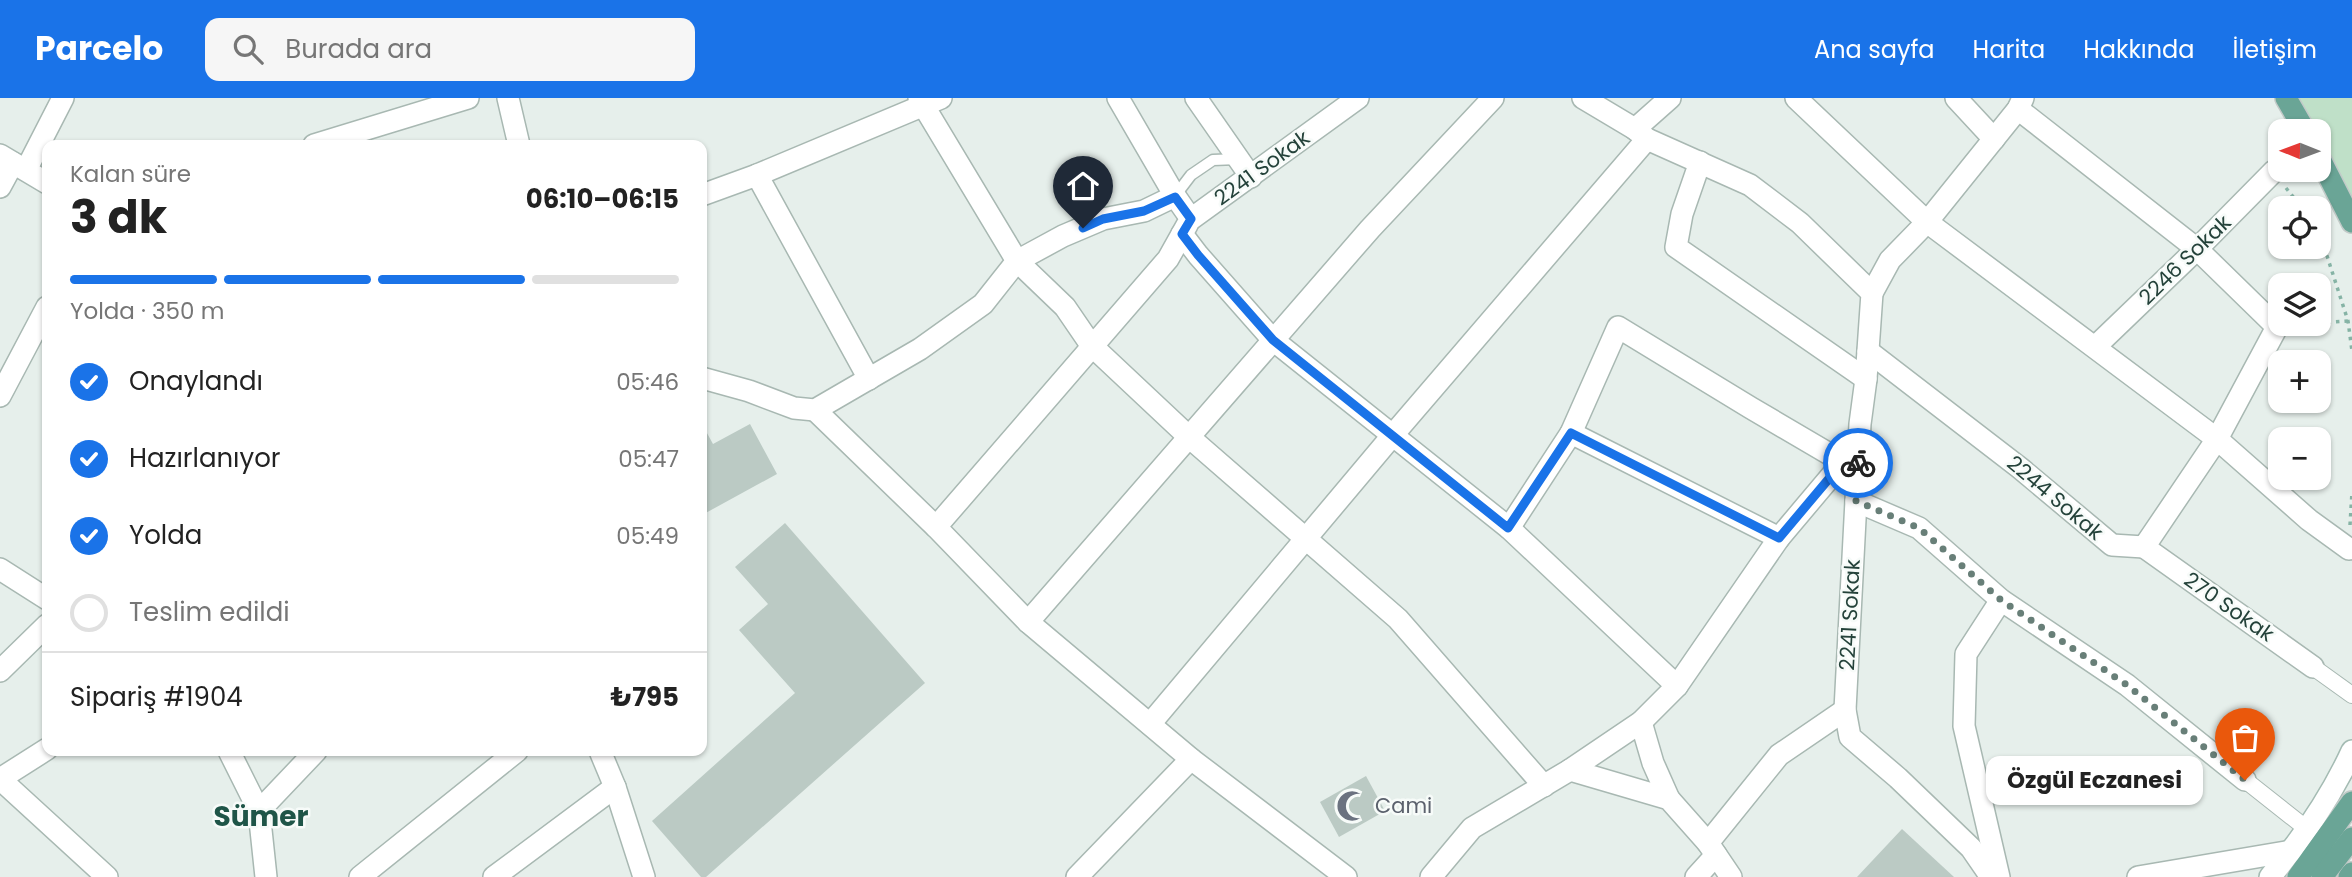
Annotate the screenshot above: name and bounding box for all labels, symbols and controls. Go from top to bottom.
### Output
search box [205,18,695,81]
text: Parcelo [35,25,163,72]
icon: search [229,30,267,68]
text: Burada ara [285,31,432,67]
text: Ana sayfa [1814,33,1935,66]
text: Harita [1973,33,2045,66]
text: Hakkında [2083,33,2195,66]
text: İletişim [2233,33,2317,66]
north arrow [2268,119,2331,182]
map controls [2268,119,2331,490]
street label: 2241 Sokak [1208,123,1315,212]
pin [1053,156,1113,228]
text: Kalan süre [70,158,191,190]
icon: home [1064,167,1102,205]
text: 06:10–06:15 [526,181,679,217]
text: 3 dk [70,185,167,249]
button: locate [2268,196,2331,259]
street label: 2246 Sokak [2132,208,2237,311]
button: layers [2268,273,2331,336]
text: Yolda · 350 m [70,295,224,327]
button: + [2268,350,2331,413]
icon: check [70,363,108,401]
text: Onaylandı [129,363,263,399]
text: 05:46 [616,366,679,398]
button: − [2268,427,2331,490]
courier [1823,428,1893,498]
icon: check [70,440,108,478]
text: Hazırlanıyor [129,440,280,476]
text: 05:47 [618,443,679,475]
icon: bike [1839,444,1877,482]
street label: 2244 Sokak [2001,449,2110,547]
icon: check [70,517,108,555]
text: Yolda [129,517,202,553]
text: 05:49 [616,520,679,552]
street label: 2241 Sokak [1832,558,1867,671]
street label: 270 Sokak [2178,565,2280,648]
text: Teslim edildi [129,594,290,630]
text: Sipariş #1904 [70,679,243,715]
text: ₺795 [611,679,679,715]
pin [2215,708,2275,780]
icon: bag [2226,719,2264,757]
callout: Özgül Eczanesi [1986,756,2203,804]
text: Özgül Eczanesi [2007,764,2182,796]
mosque icon: Cami [1335,789,1369,823]
place label: Cami [1375,791,1432,820]
district label: Sümer [214,797,309,836]

